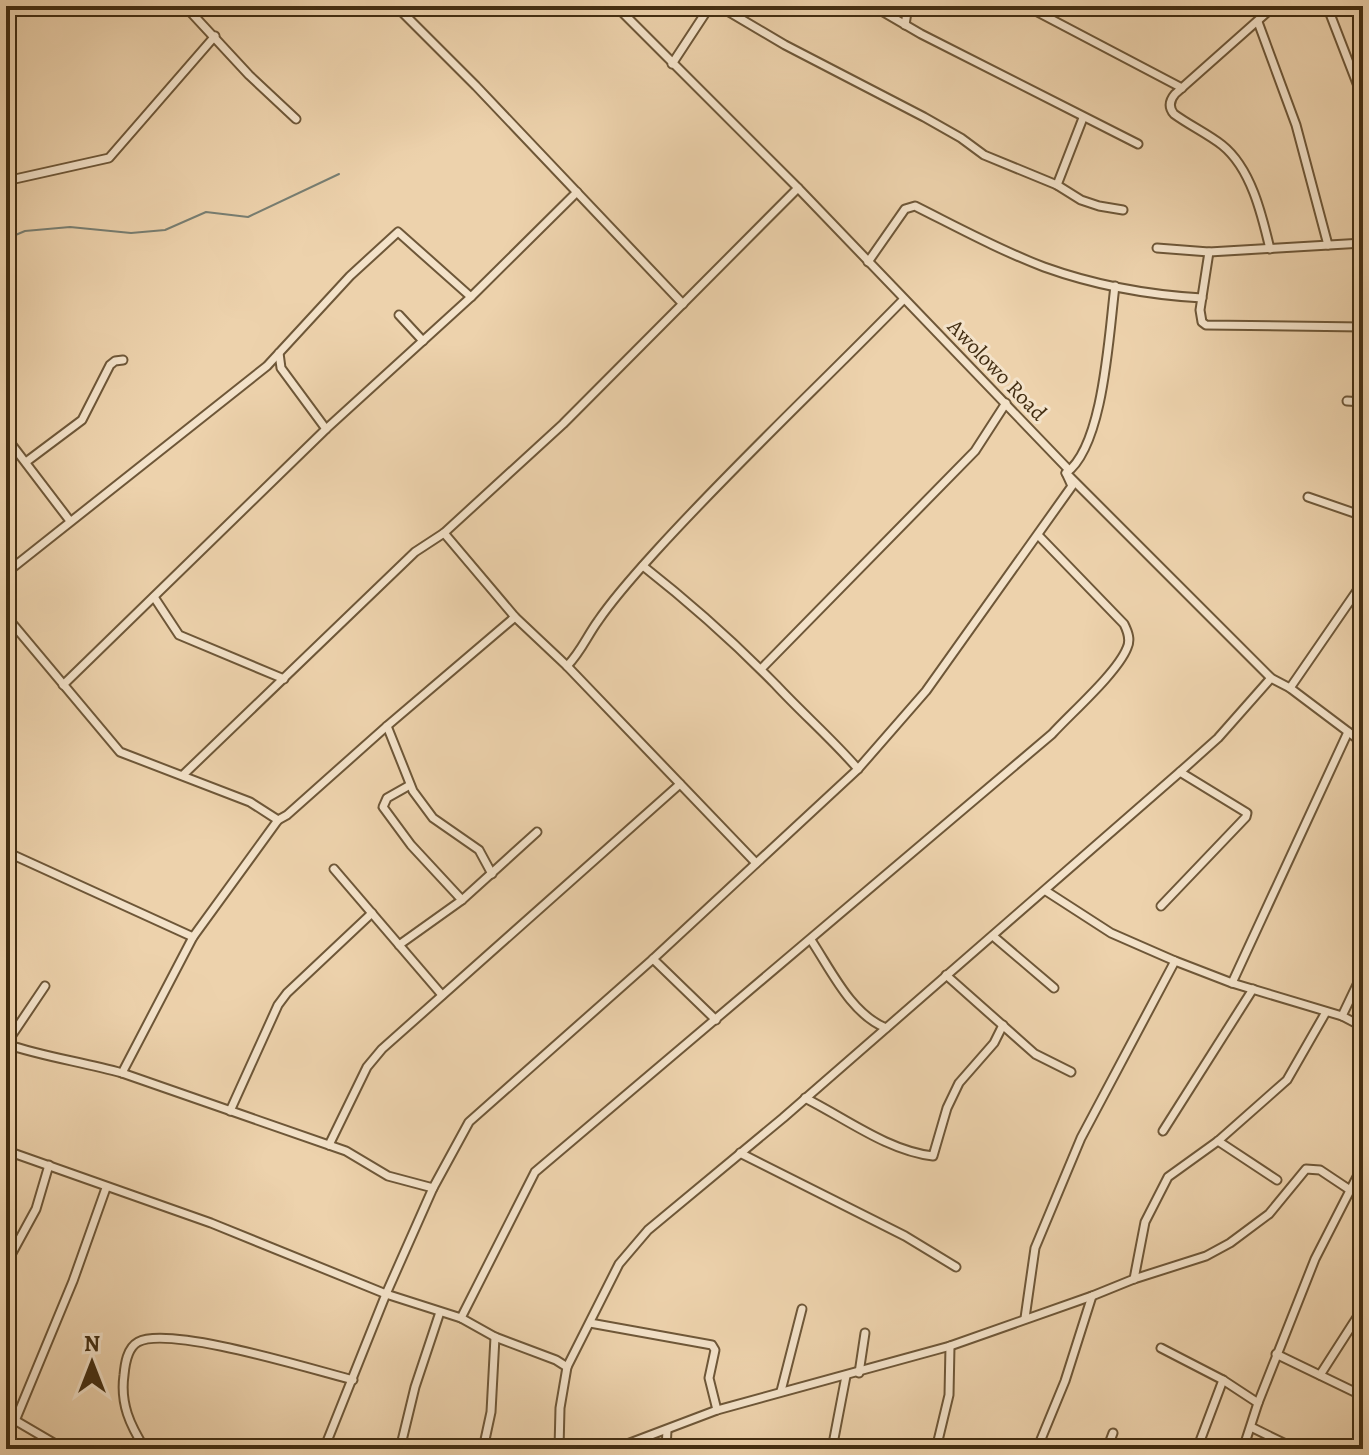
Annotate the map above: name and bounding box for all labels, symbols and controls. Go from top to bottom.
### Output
street label: Awolowo Road [940,312,1053,428]
north arrow [52,1323,132,1403]
text: N [84,1329,100,1359]

